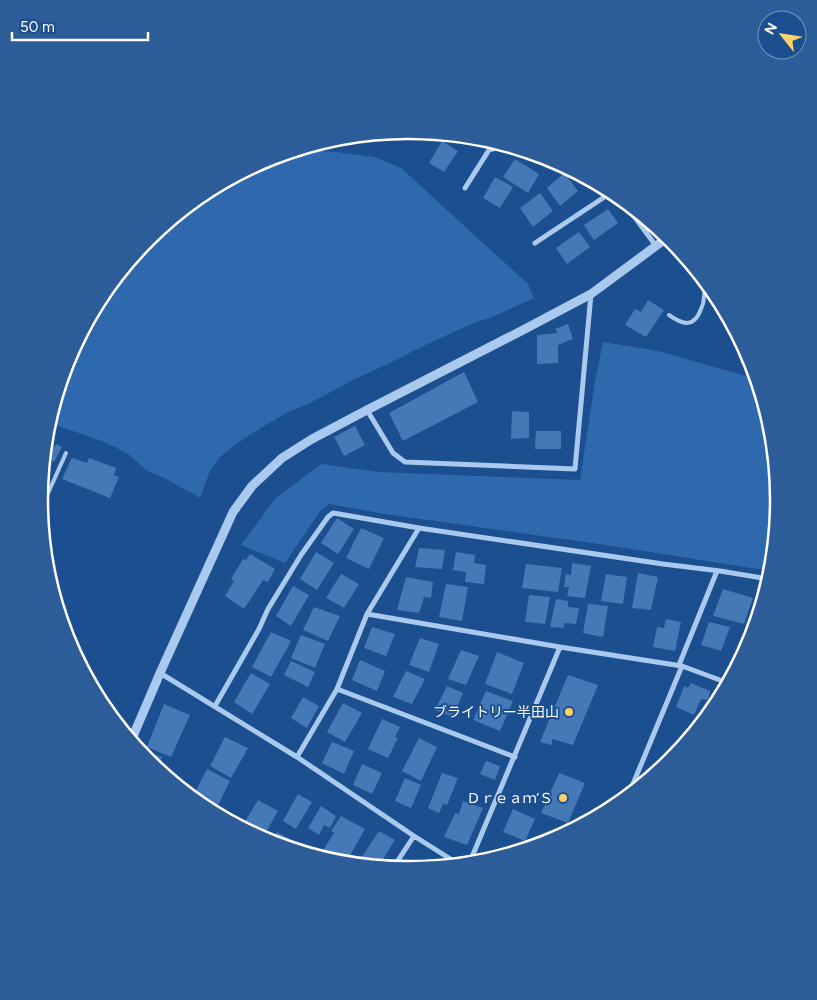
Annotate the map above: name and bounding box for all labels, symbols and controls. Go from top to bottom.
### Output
scale bar [12,10,149,42]
north arrow [757,10,807,60]
text: 50 m [20,18,55,36]
text: N [761,20,781,38]
place label: ブライトリー半田山 [433,704,559,721]
marker: ブライトリー半田山 [563,706,575,718]
place label: Ｄｒｅａｍ’Ｓ [466,790,553,807]
marker: Ｄｒｅａｍ’Ｓ [557,792,569,804]

